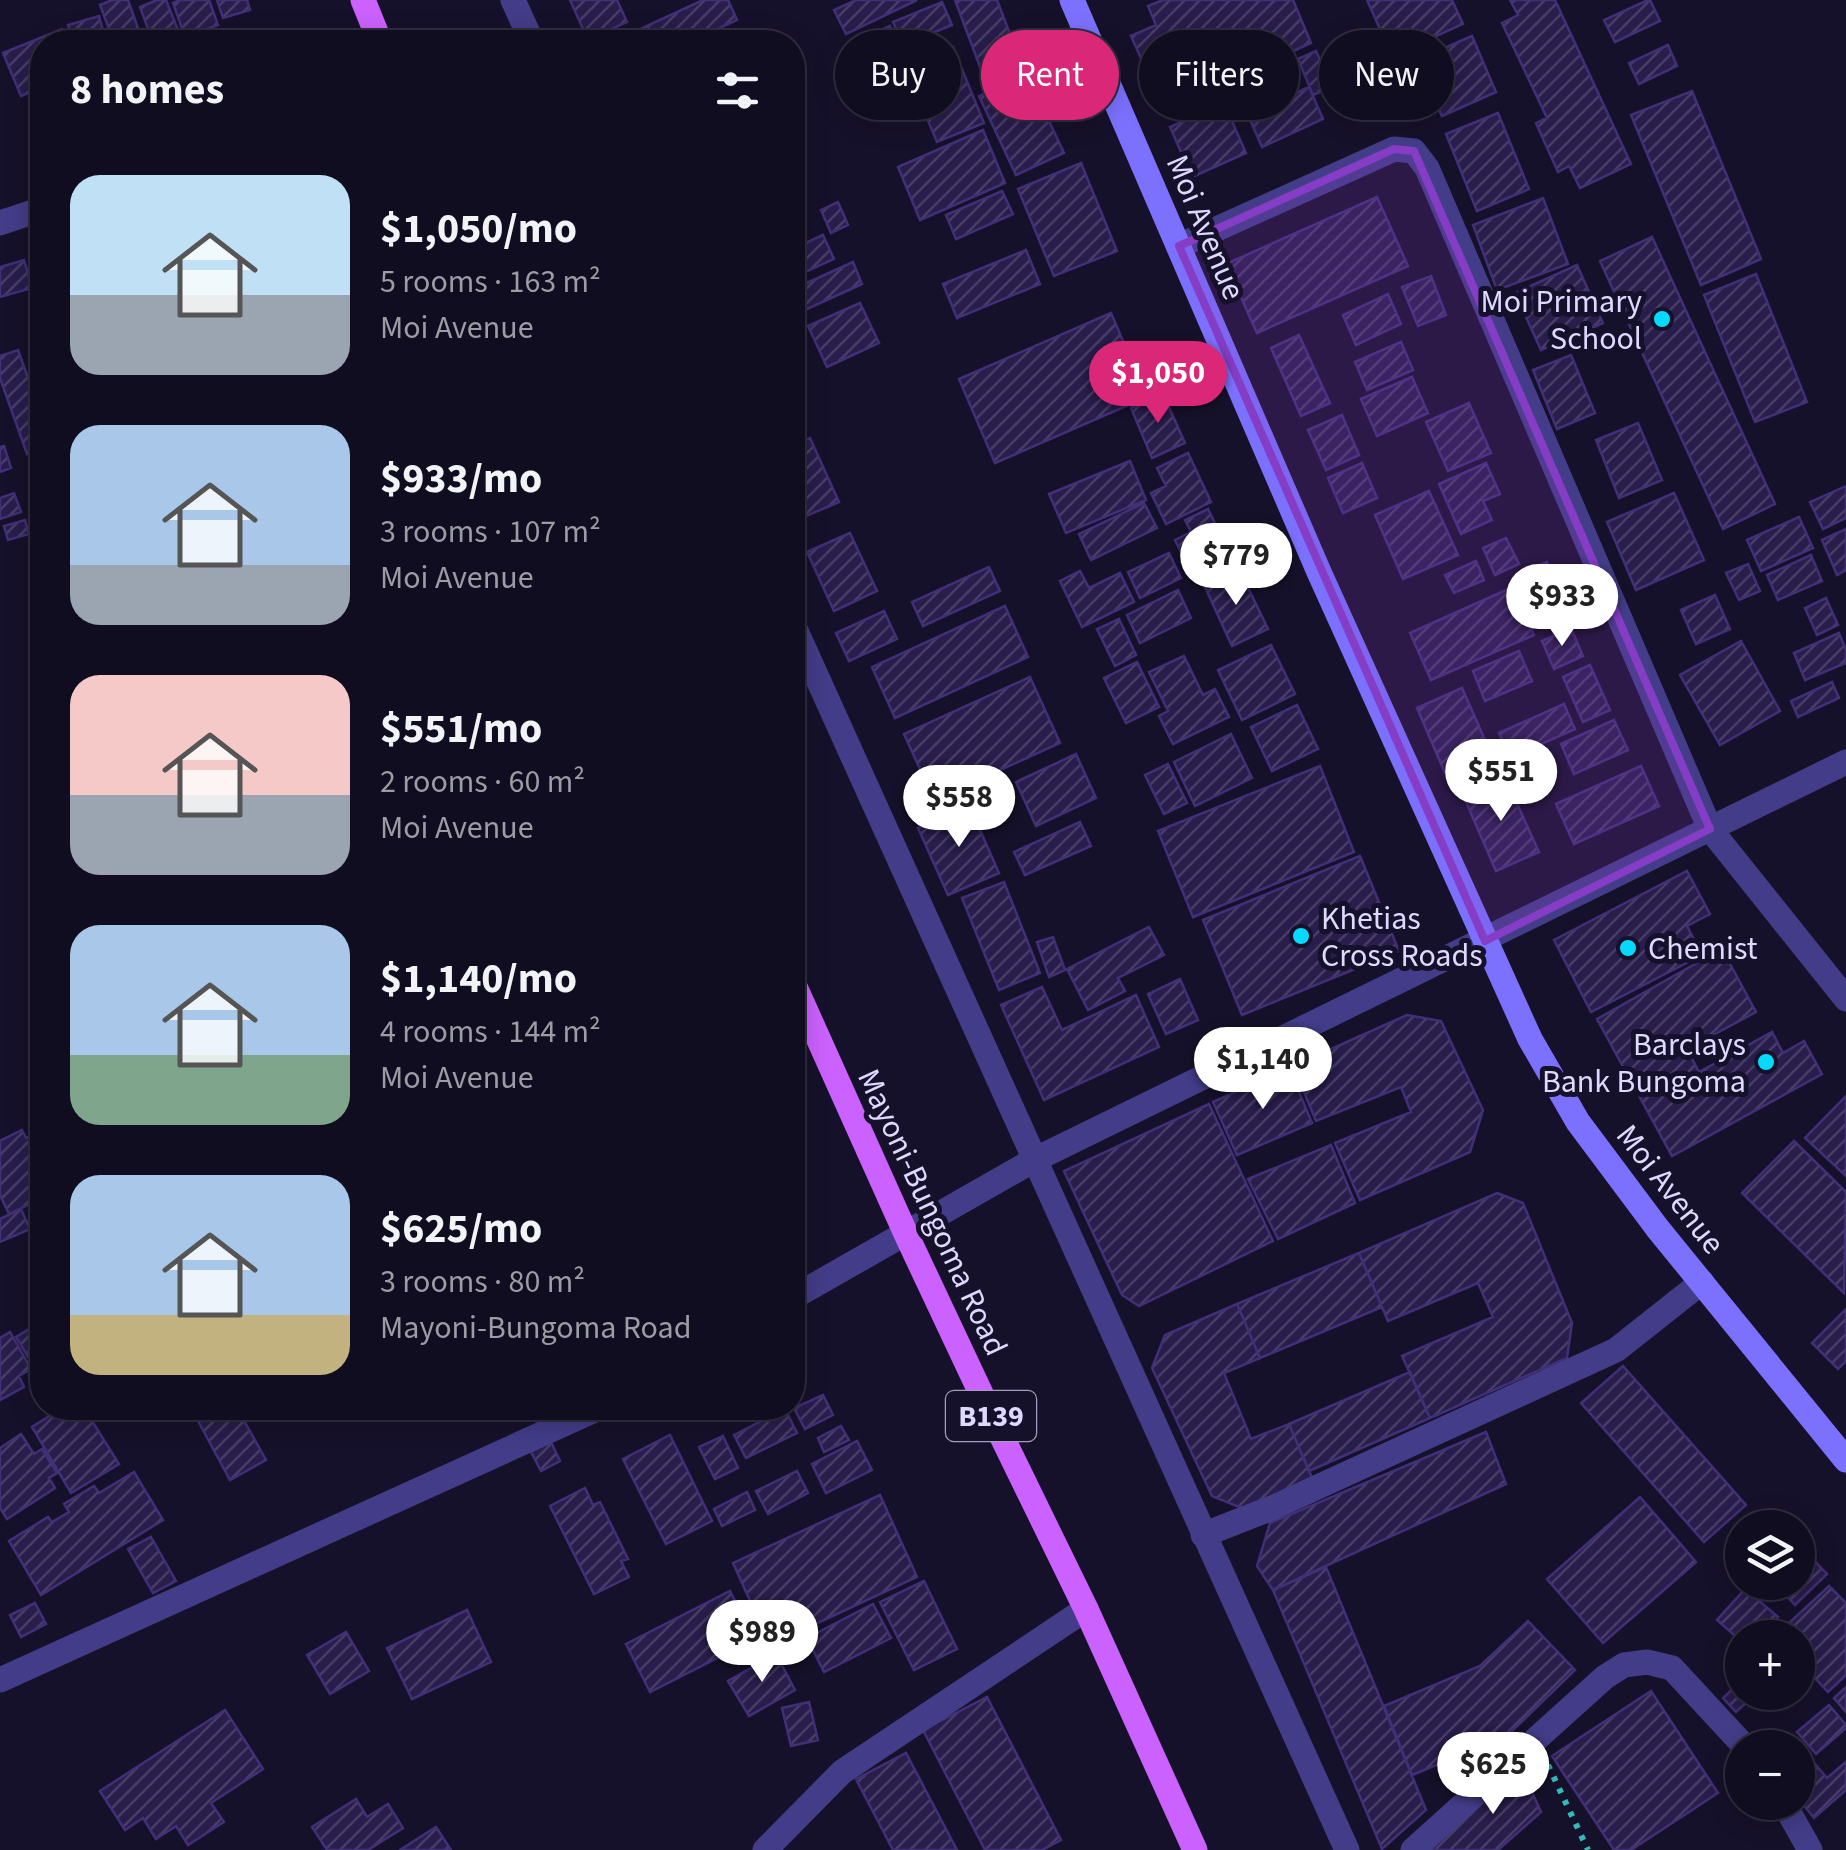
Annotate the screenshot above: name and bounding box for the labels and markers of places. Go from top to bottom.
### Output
place label: Moi Primary School [1481,279,1642,362]
marker: Moi Primary School [1651,308,1673,330]
pin: $1,050 [1077,341,1239,426]
pin: $779 [1177,523,1295,608]
pin: $933 [1503,564,1621,649]
pin: $551 [1442,739,1560,824]
pin: $558 [900,765,1018,850]
place label: Khetias Cross Roads [1321,896,1483,979]
marker: Khetias Cross Roads [1290,925,1312,947]
place label: Chemist [1648,926,1758,972]
marker: Chemist [1617,937,1639,959]
place label: Barclays Bank Bungoma [1542,1022,1746,1105]
pin: $1,140 [1182,1027,1344,1112]
marker: Barclays Bank Bungoma [1755,1051,1777,1073]
pin: $989 [703,1600,821,1685]
pin: $625 [1434,1732,1552,1817]

